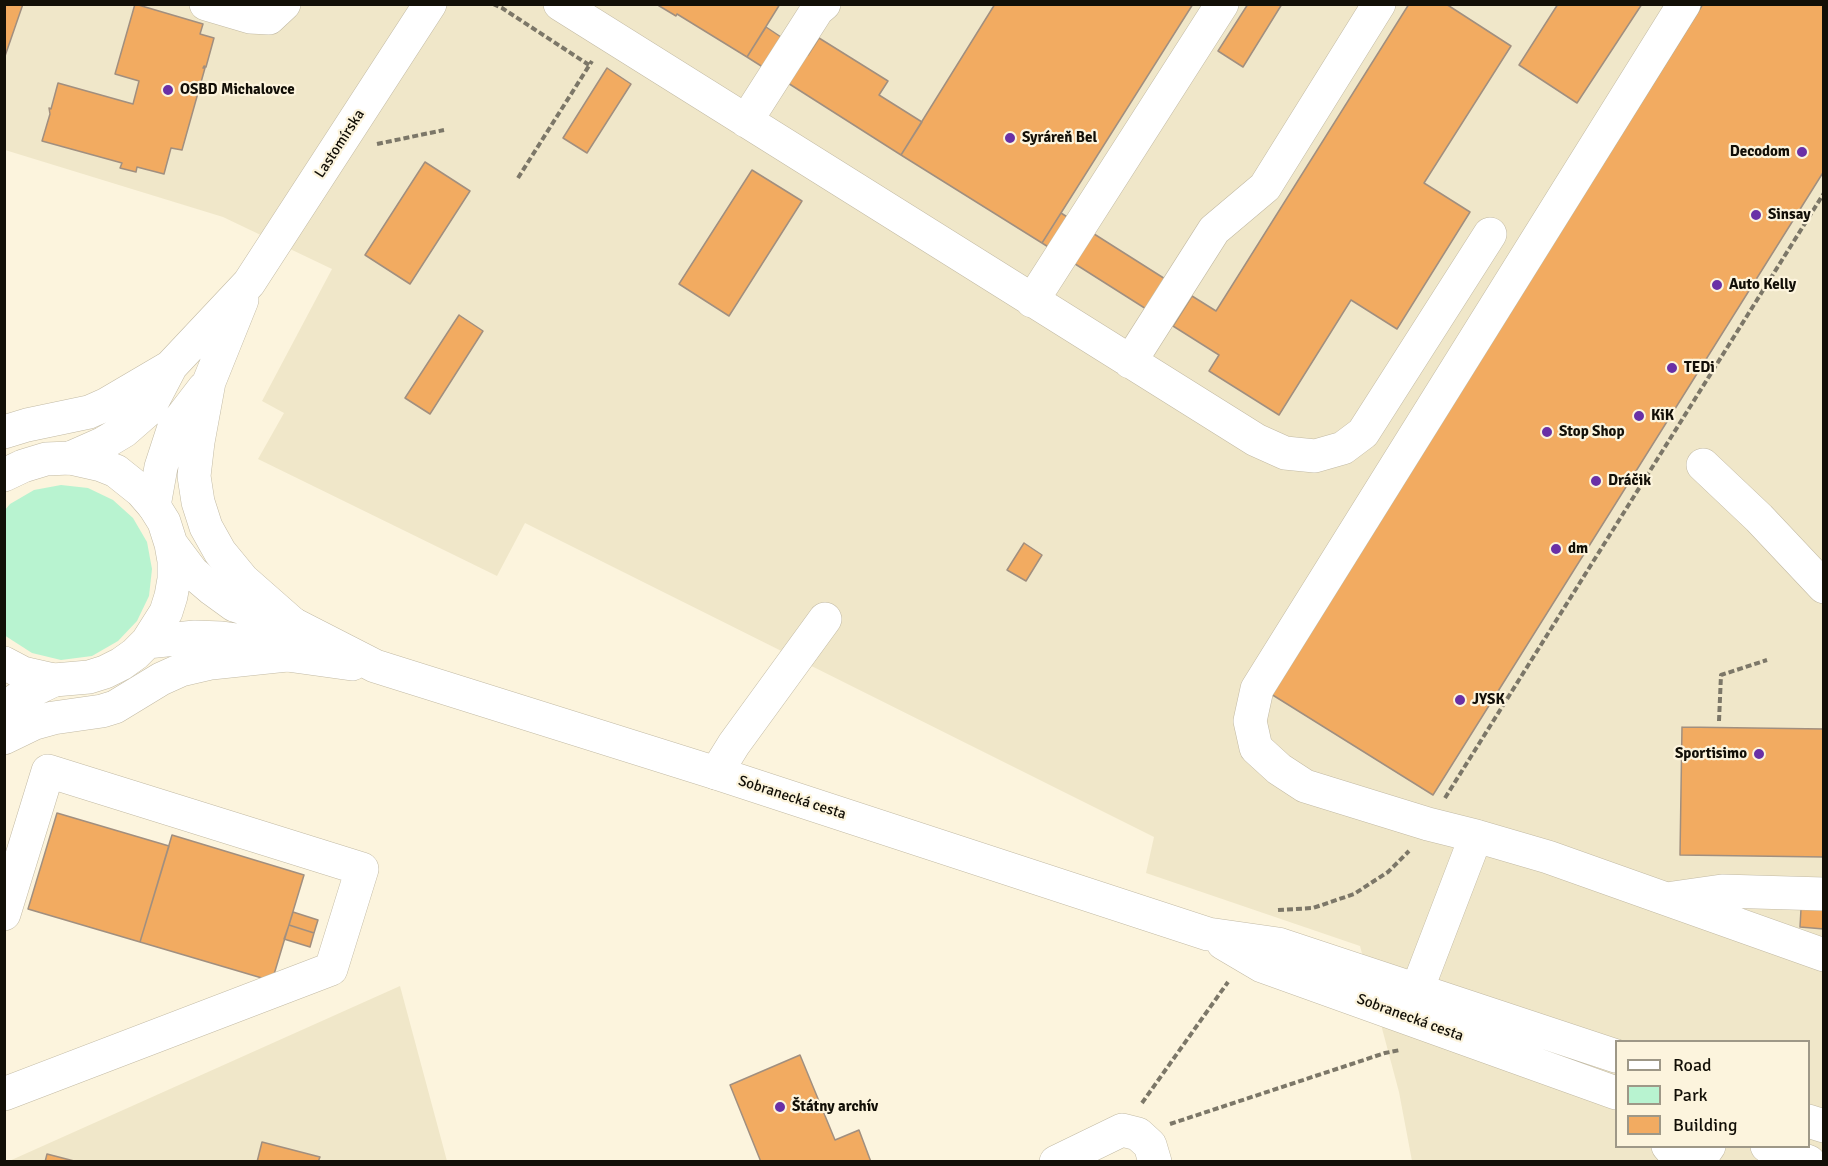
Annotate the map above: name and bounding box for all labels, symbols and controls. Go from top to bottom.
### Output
place label: OSBD Michalovce [180,81,295,99]
marker: OSBD Michalovce [161,83,175,97]
street label: Lastomírska [311,106,369,182]
place label: Syráreň Bel [1022,129,1097,147]
marker: Syráreň Bel [1003,131,1017,145]
place label: Decodom [1730,143,1790,161]
marker: Decodom [1795,145,1809,159]
place label: Sinsay [1768,206,1811,224]
marker: Sinsay [1749,208,1763,222]
place label: Auto Kelly [1729,276,1796,294]
marker: Auto Kelly [1710,278,1724,292]
place label: TEDi [1684,359,1715,377]
marker: TEDi [1665,361,1679,375]
place label: KiK [1651,407,1674,425]
marker: KiK [1632,409,1646,423]
place label: Stop Shop [1559,423,1624,441]
marker: Stop Shop [1540,425,1554,439]
place label: Dráčik [1608,472,1651,490]
marker: Dráčik [1589,474,1603,488]
place label: dm [1568,540,1588,558]
marker: dm [1549,542,1563,556]
place label: JYSK [1472,691,1505,709]
marker: JYSK [1453,693,1467,707]
place label: Sportisimo [1675,745,1747,763]
marker: Sportisimo [1752,747,1766,761]
street label: Sobranecká cesta [736,772,848,824]
street label: Sobranecká cesta [1354,990,1466,1046]
legend [1615,1040,1810,1148]
text: Road [1673,1054,1712,1076]
text: Park [1673,1084,1708,1106]
place label: Štátny archív [792,1098,878,1116]
marker: Štátny archív [773,1100,787,1114]
text: Building [1673,1114,1737,1136]

